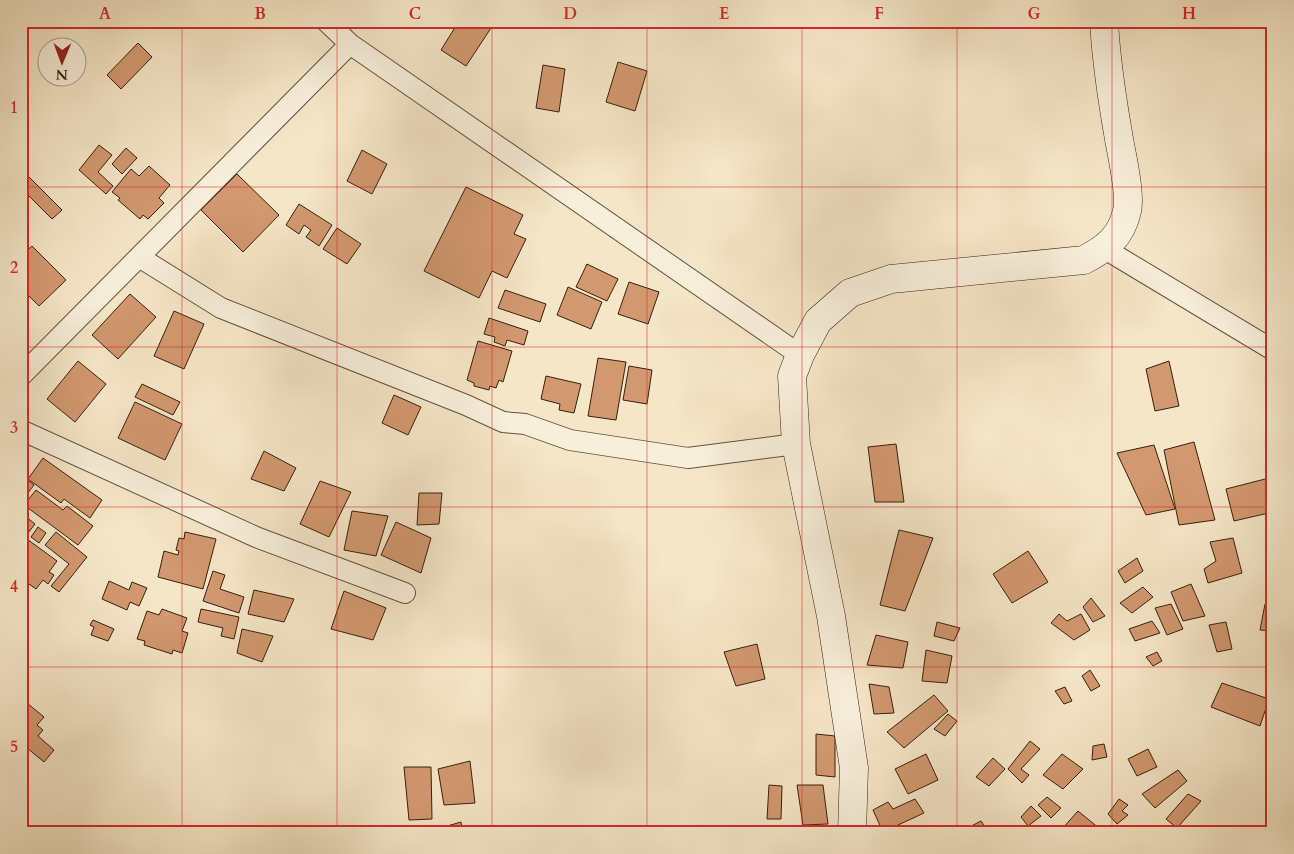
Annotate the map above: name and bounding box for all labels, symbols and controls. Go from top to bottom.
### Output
text: A [99,3,111,25]
text: B [254,3,266,25]
text: C [409,3,421,25]
text: D [563,3,577,25]
text: E [719,3,729,25]
text: F [874,3,884,25]
text: G [1027,3,1041,25]
text: H [1182,3,1196,25]
north arrow [38,38,88,88]
text: N [56,65,68,84]
text: 1 [10,97,18,119]
text: 2 [10,257,18,279]
text: 3 [10,417,18,439]
text: 4 [10,576,18,598]
text: 5 [10,736,18,758]

